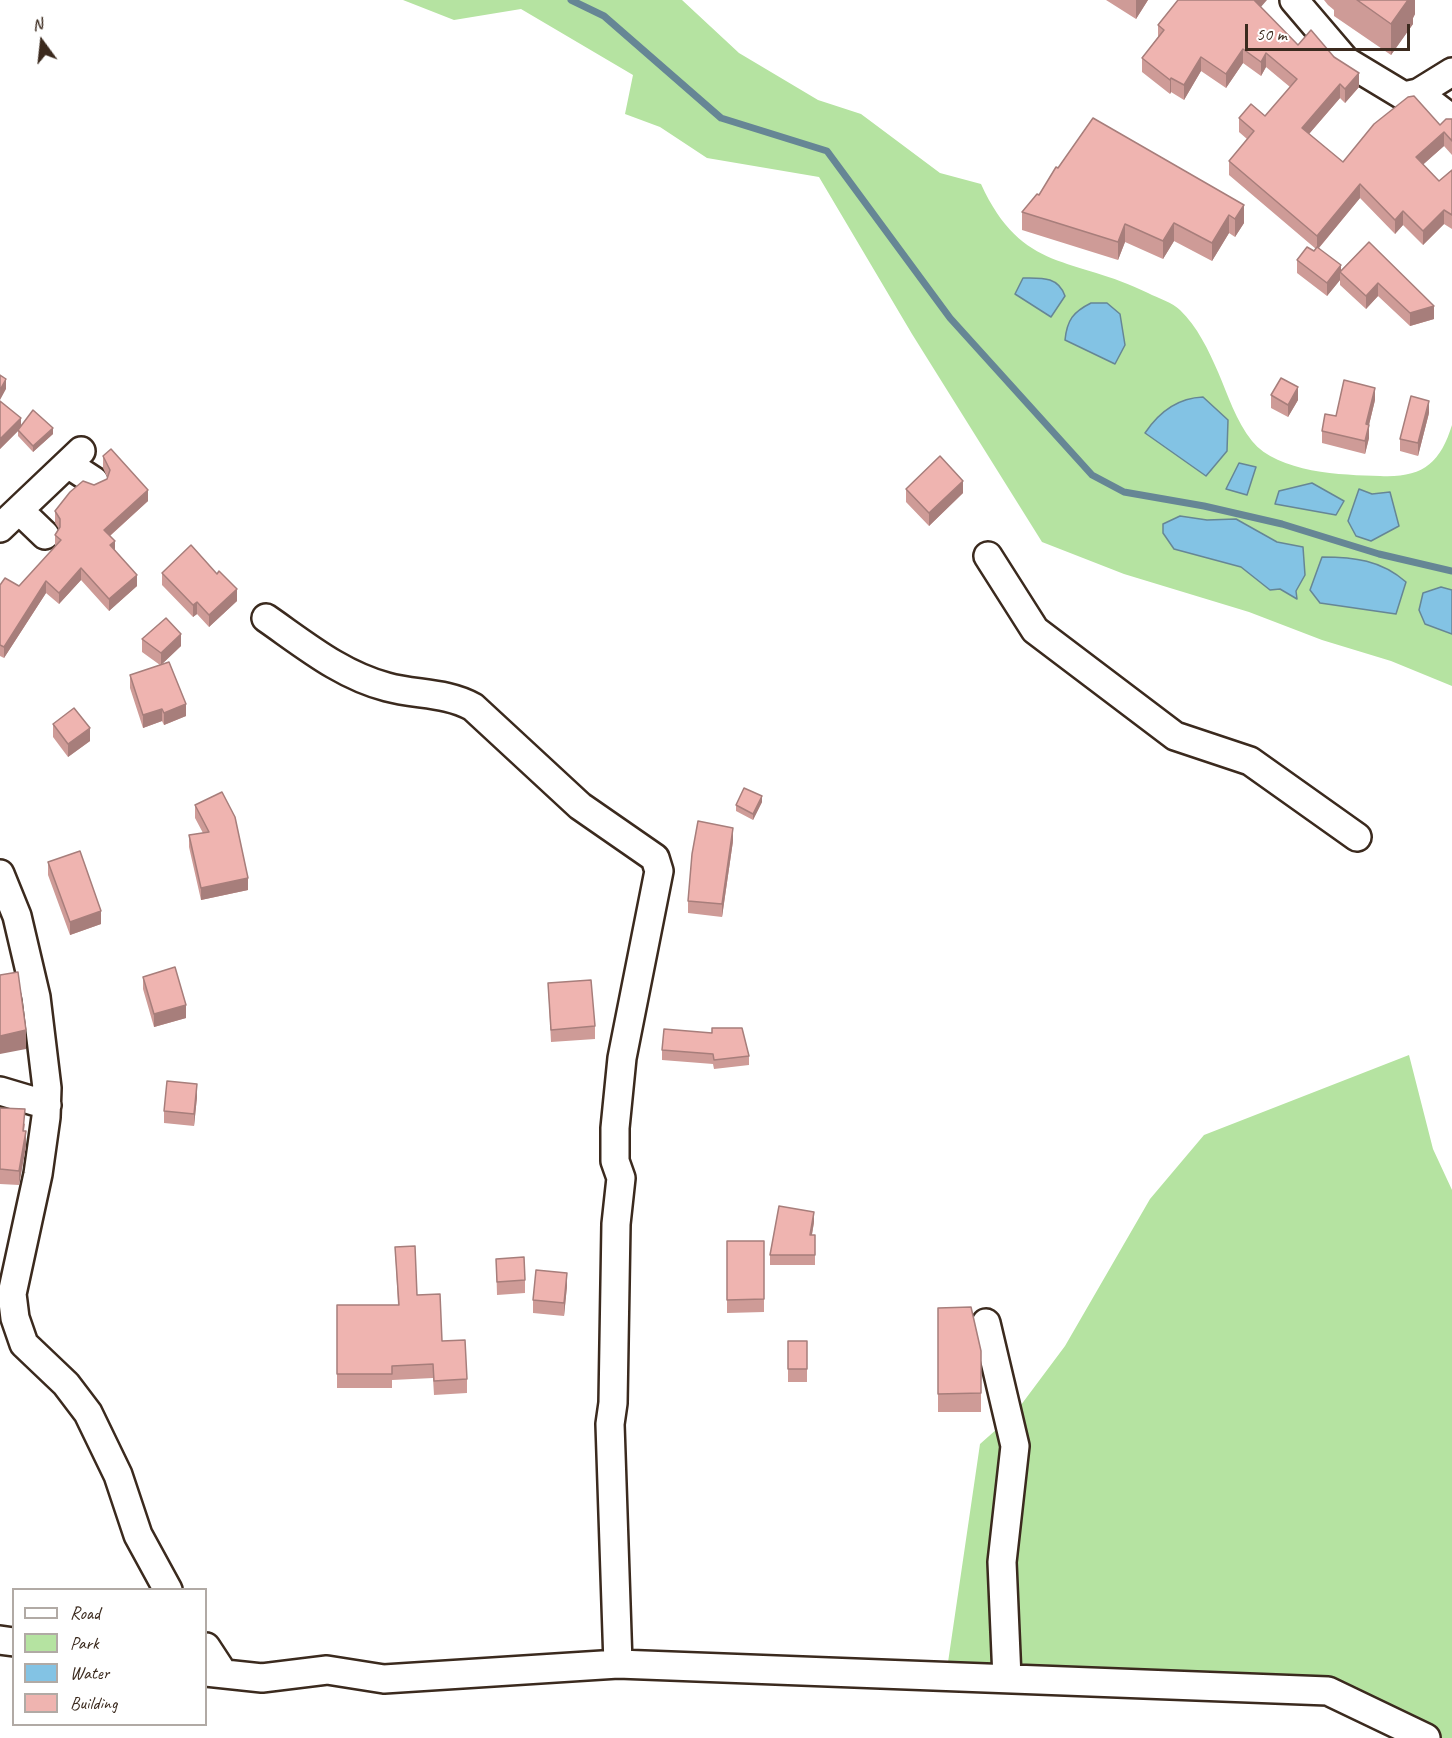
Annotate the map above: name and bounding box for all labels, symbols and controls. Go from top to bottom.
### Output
north arrow [12,12,72,72]
scale bar [1248,12,1413,50]
text: N [30,14,45,36]
text: 50 m [1256,23,1287,45]
legend [12,1588,207,1726]
text: Road [70,1602,100,1624]
text: Park [70,1632,99,1654]
text: Water [70,1662,109,1684]
text: Building [70,1692,117,1714]

